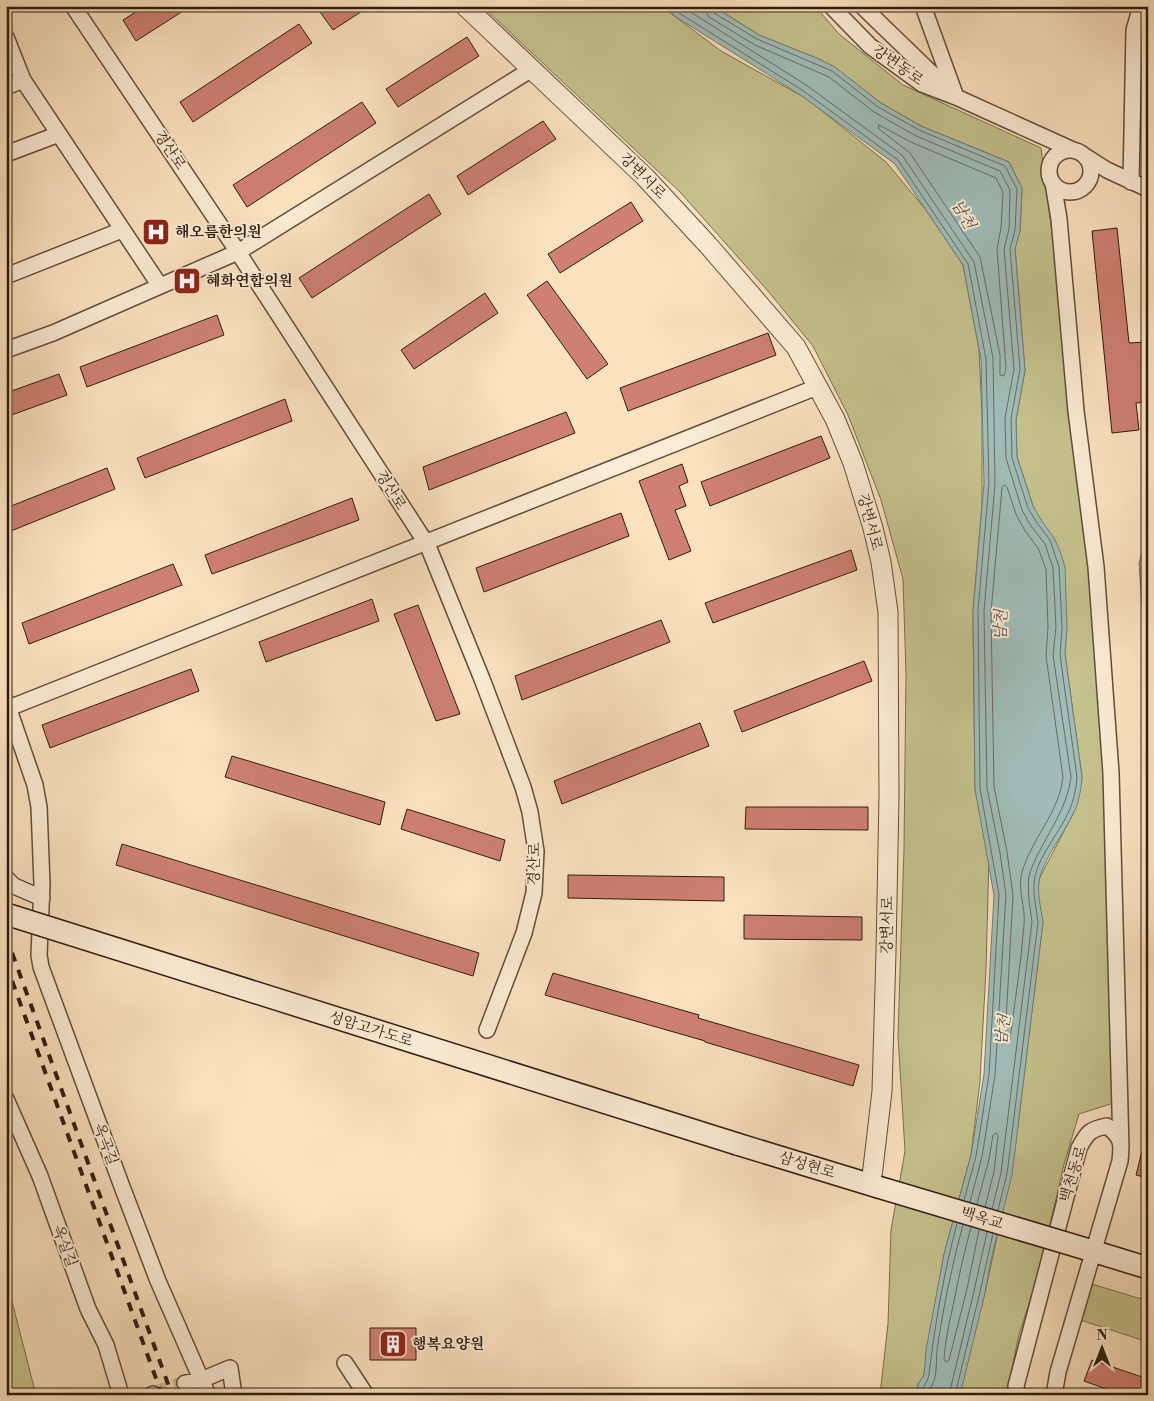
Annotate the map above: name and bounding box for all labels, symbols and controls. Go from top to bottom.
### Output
street label: 강변동로 [869,41,927,90]
street label: 경산로 [150,127,190,174]
street label: 강변서로 [615,149,670,204]
water label: 남천 [947,196,980,234]
hospital icon: 해오름한의원 [141,217,171,247]
place label: 해오름한의원 [175,223,262,242]
hospital icon: 혜화연합의원 [172,266,202,296]
place label: 혜화연합의원 [206,272,293,291]
street label: 경산로 [371,467,410,514]
street label: 강변서로 [853,492,886,553]
water label: 남천 [990,608,1012,641]
street label: 경산로 [525,842,544,886]
street label: 강변서로 [877,895,898,954]
street label: 성암고가도로 [326,1008,416,1051]
water label: 남천 [991,1012,1015,1047]
street label: 옥곡길 [89,1120,122,1168]
street label: 백천동로 [1056,1143,1091,1205]
street label: 삼성현로 [776,1148,838,1183]
street label: 백옥교 [958,1203,1006,1234]
street label: 옥실길 [48,1222,81,1270]
north arrow [1076,1324,1126,1374]
text: N [1096,1327,1108,1345]
building icon: 행복요양원 [378,1329,408,1359]
place label: 행복요양원 [412,1335,484,1354]

